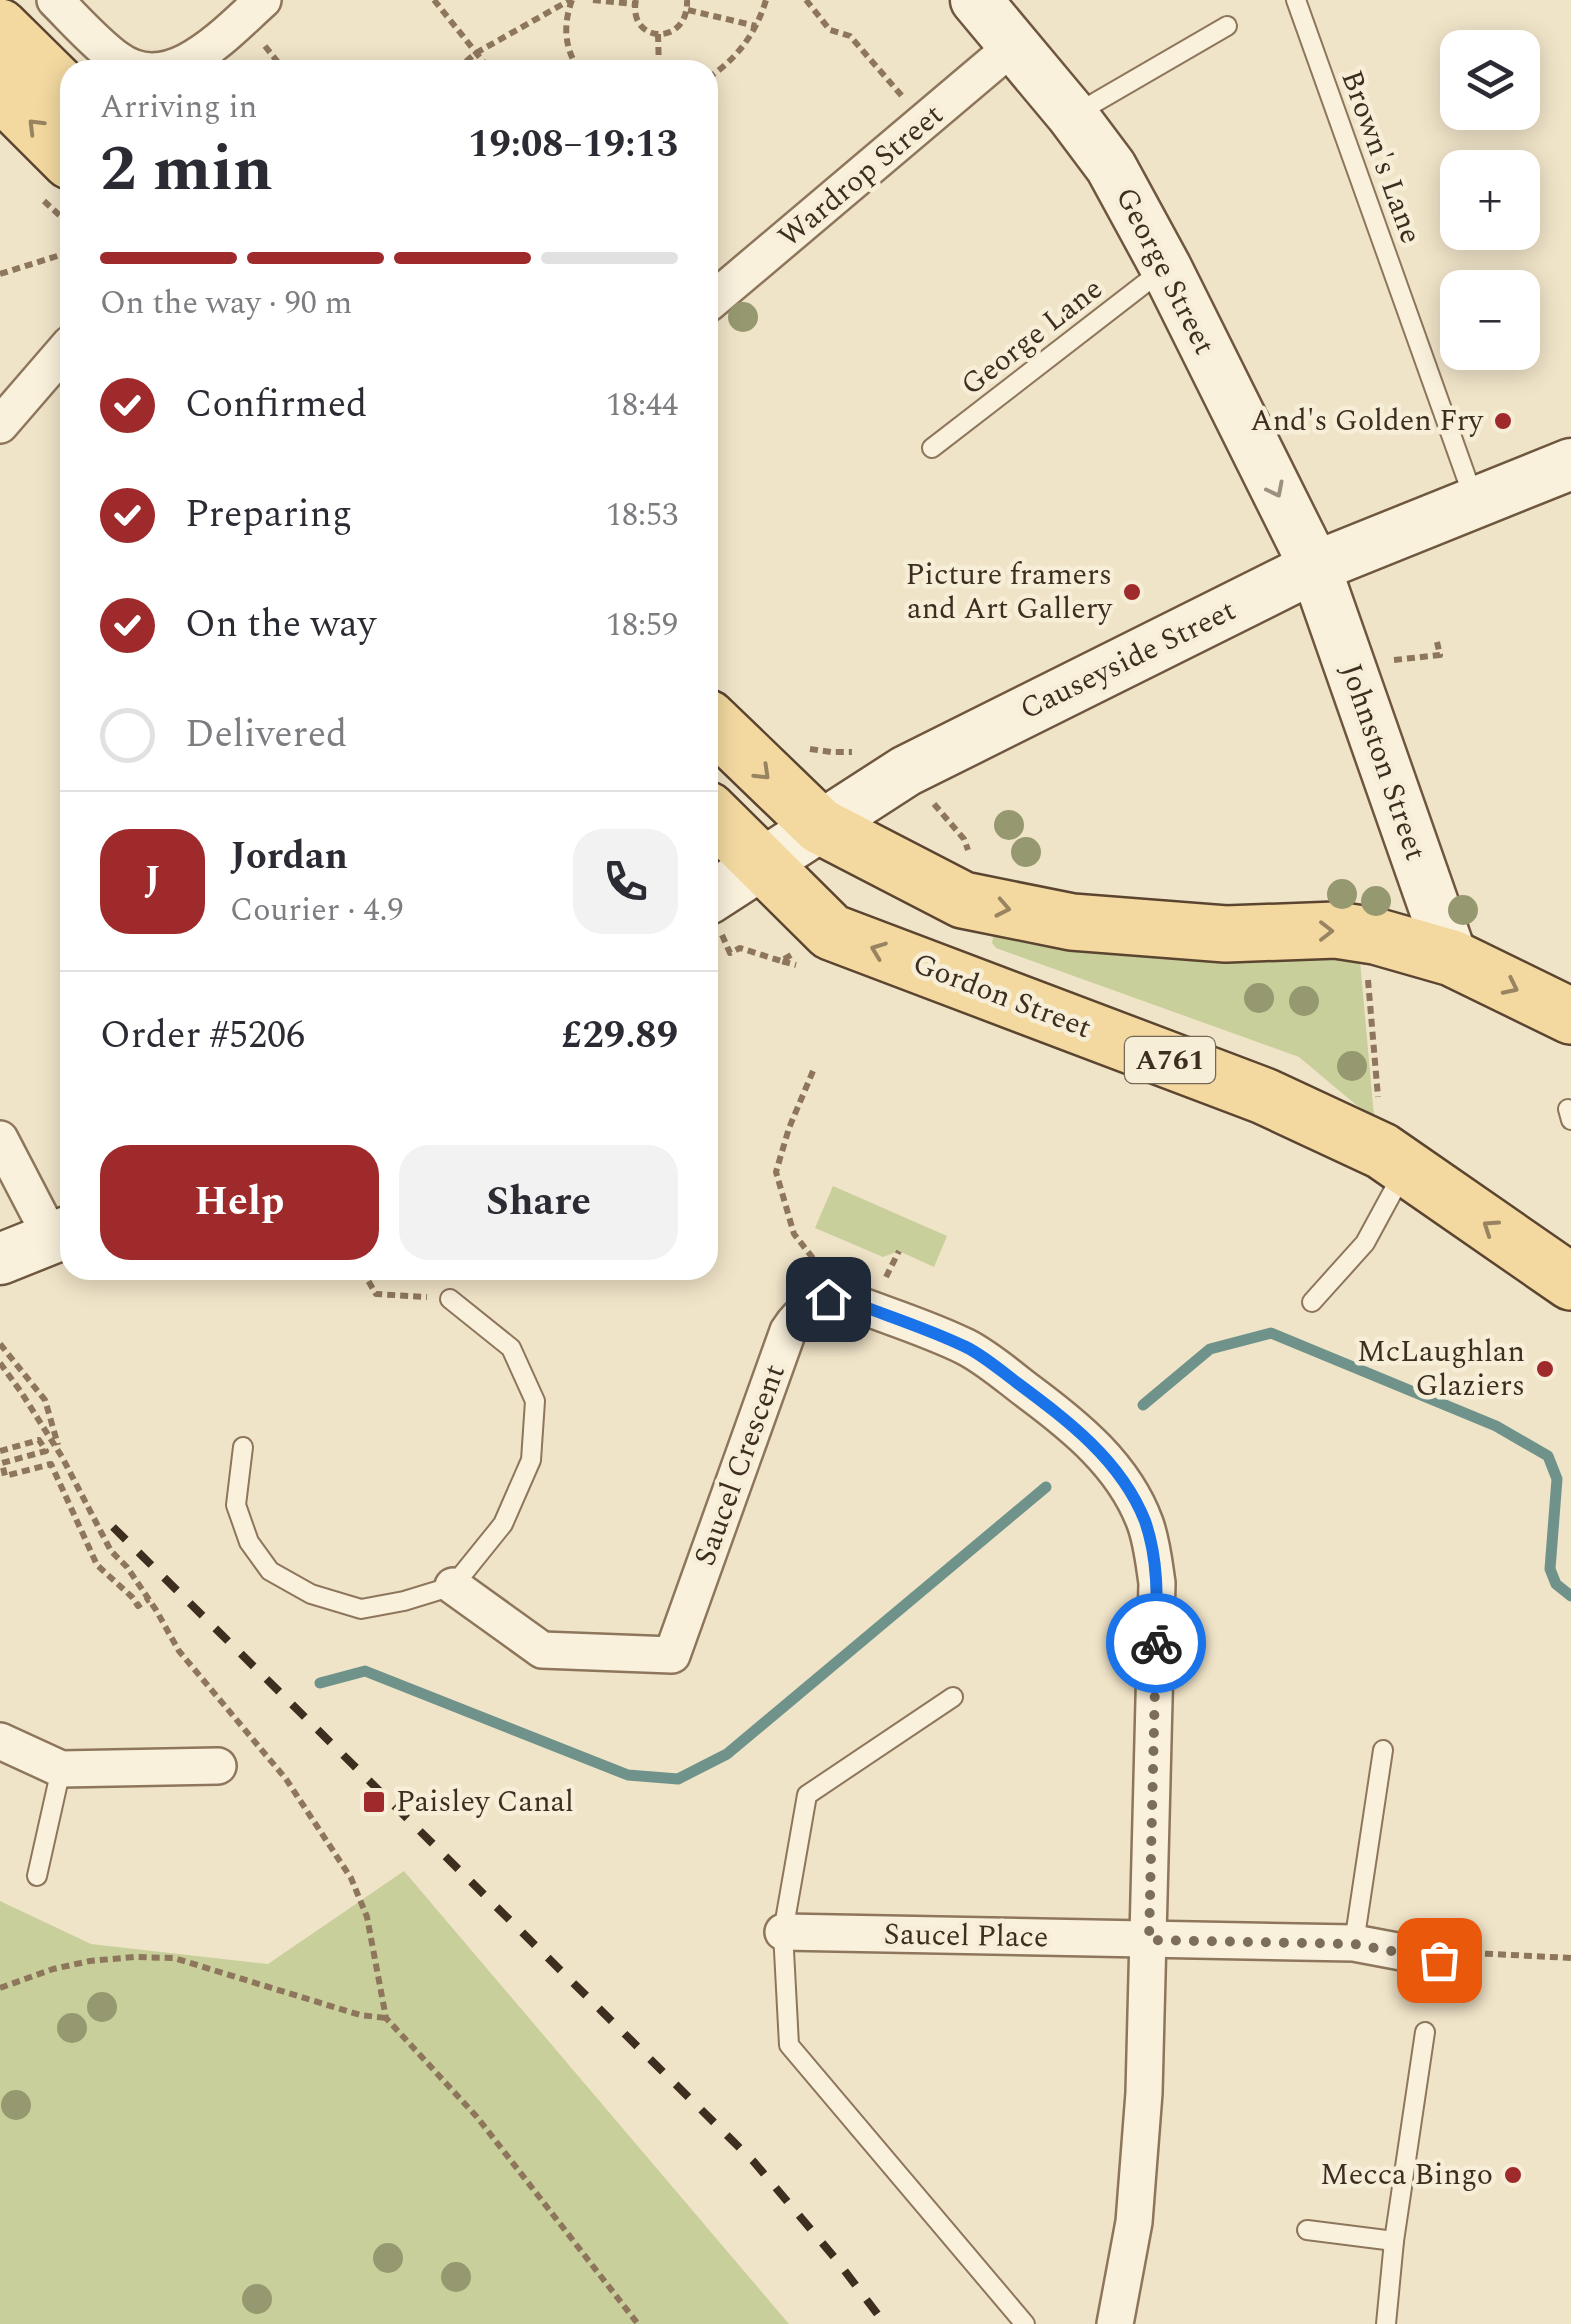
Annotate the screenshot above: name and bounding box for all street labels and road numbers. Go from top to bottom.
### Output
street label: Brown's Lane [1328,64,1434,250]
street label: Wardrop Street [768,93,954,259]
street label: George Street [1103,179,1227,363]
street label: George Lane [951,267,1113,407]
street label: Causeyside Street [1012,588,1244,732]
street label: Johnston Street [1328,657,1438,867]
street label: Gordon Street [906,941,1098,1051]
road number: A761 [1125,1037,1215,1083]
street label: Saucel Crescent [682,1358,798,1572]
street label: Saucel Place [883,1912,1049,1960]

